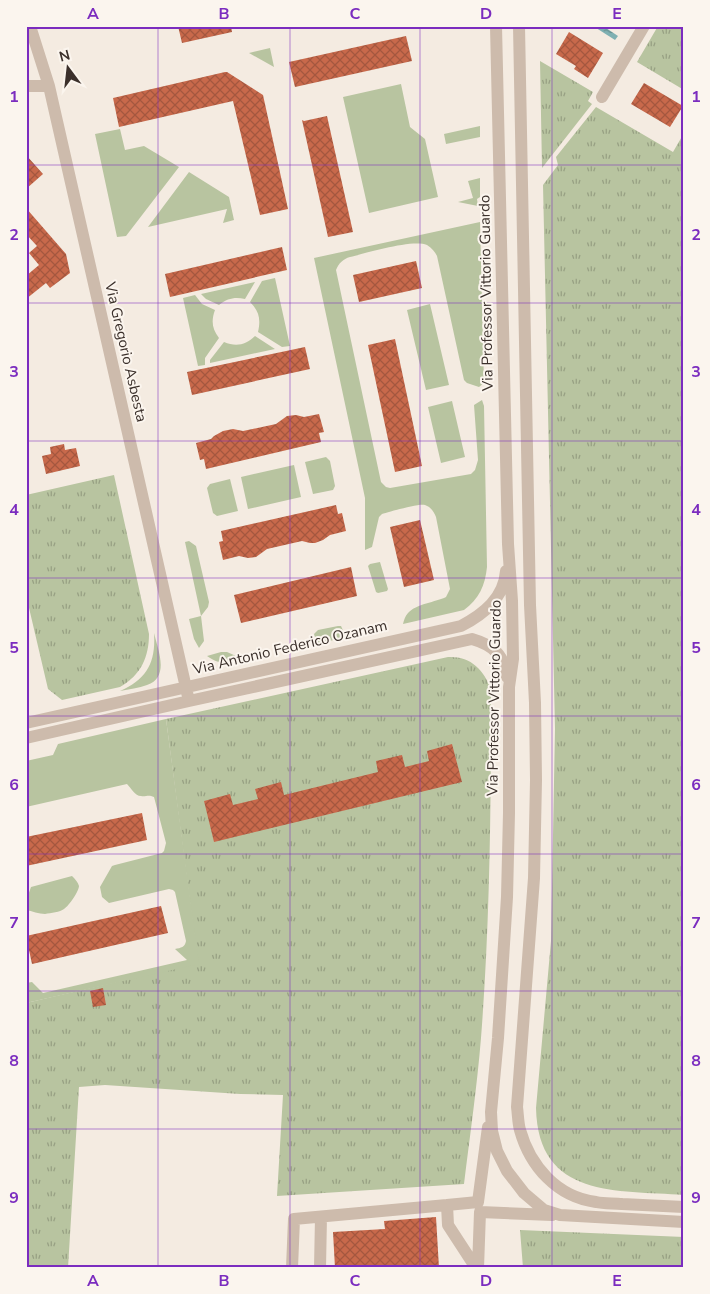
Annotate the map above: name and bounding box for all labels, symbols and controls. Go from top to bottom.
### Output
text: A [87,3,99,25]
text: B [218,3,230,25]
text: C [350,3,361,25]
text: D [480,3,492,25]
text: E [612,3,622,25]
north arrow [42,42,92,92]
text: N [57,45,72,66]
text: 1 [9,86,19,108]
text: 1 [691,86,701,108]
street label: Via Professor Vittorio Guardo [474,195,498,392]
text: 2 [9,224,19,246]
text: 2 [691,224,701,246]
street label: Via Gregorio Asbesta [100,279,152,424]
text: 3 [9,361,19,383]
text: 3 [691,361,701,383]
text: 4 [9,499,19,521]
text: 4 [691,499,701,521]
street label: Via Professor Vittorio Guardo [482,600,506,797]
street label: Via Antonio Federico Ozanam [190,615,389,679]
text: 5 [9,637,19,659]
text: 5 [691,637,701,659]
text: 6 [9,774,19,796]
text: 6 [691,774,701,796]
text: 7 [9,912,19,934]
text: 7 [691,912,701,934]
text: 8 [9,1050,19,1072]
text: 8 [691,1050,701,1072]
text: 9 [9,1187,19,1209]
text: 9 [691,1187,701,1209]
text: A [87,1270,99,1292]
text: B [218,1270,230,1292]
text: C [350,1270,361,1292]
text: D [480,1270,492,1292]
text: E [612,1270,622,1292]

